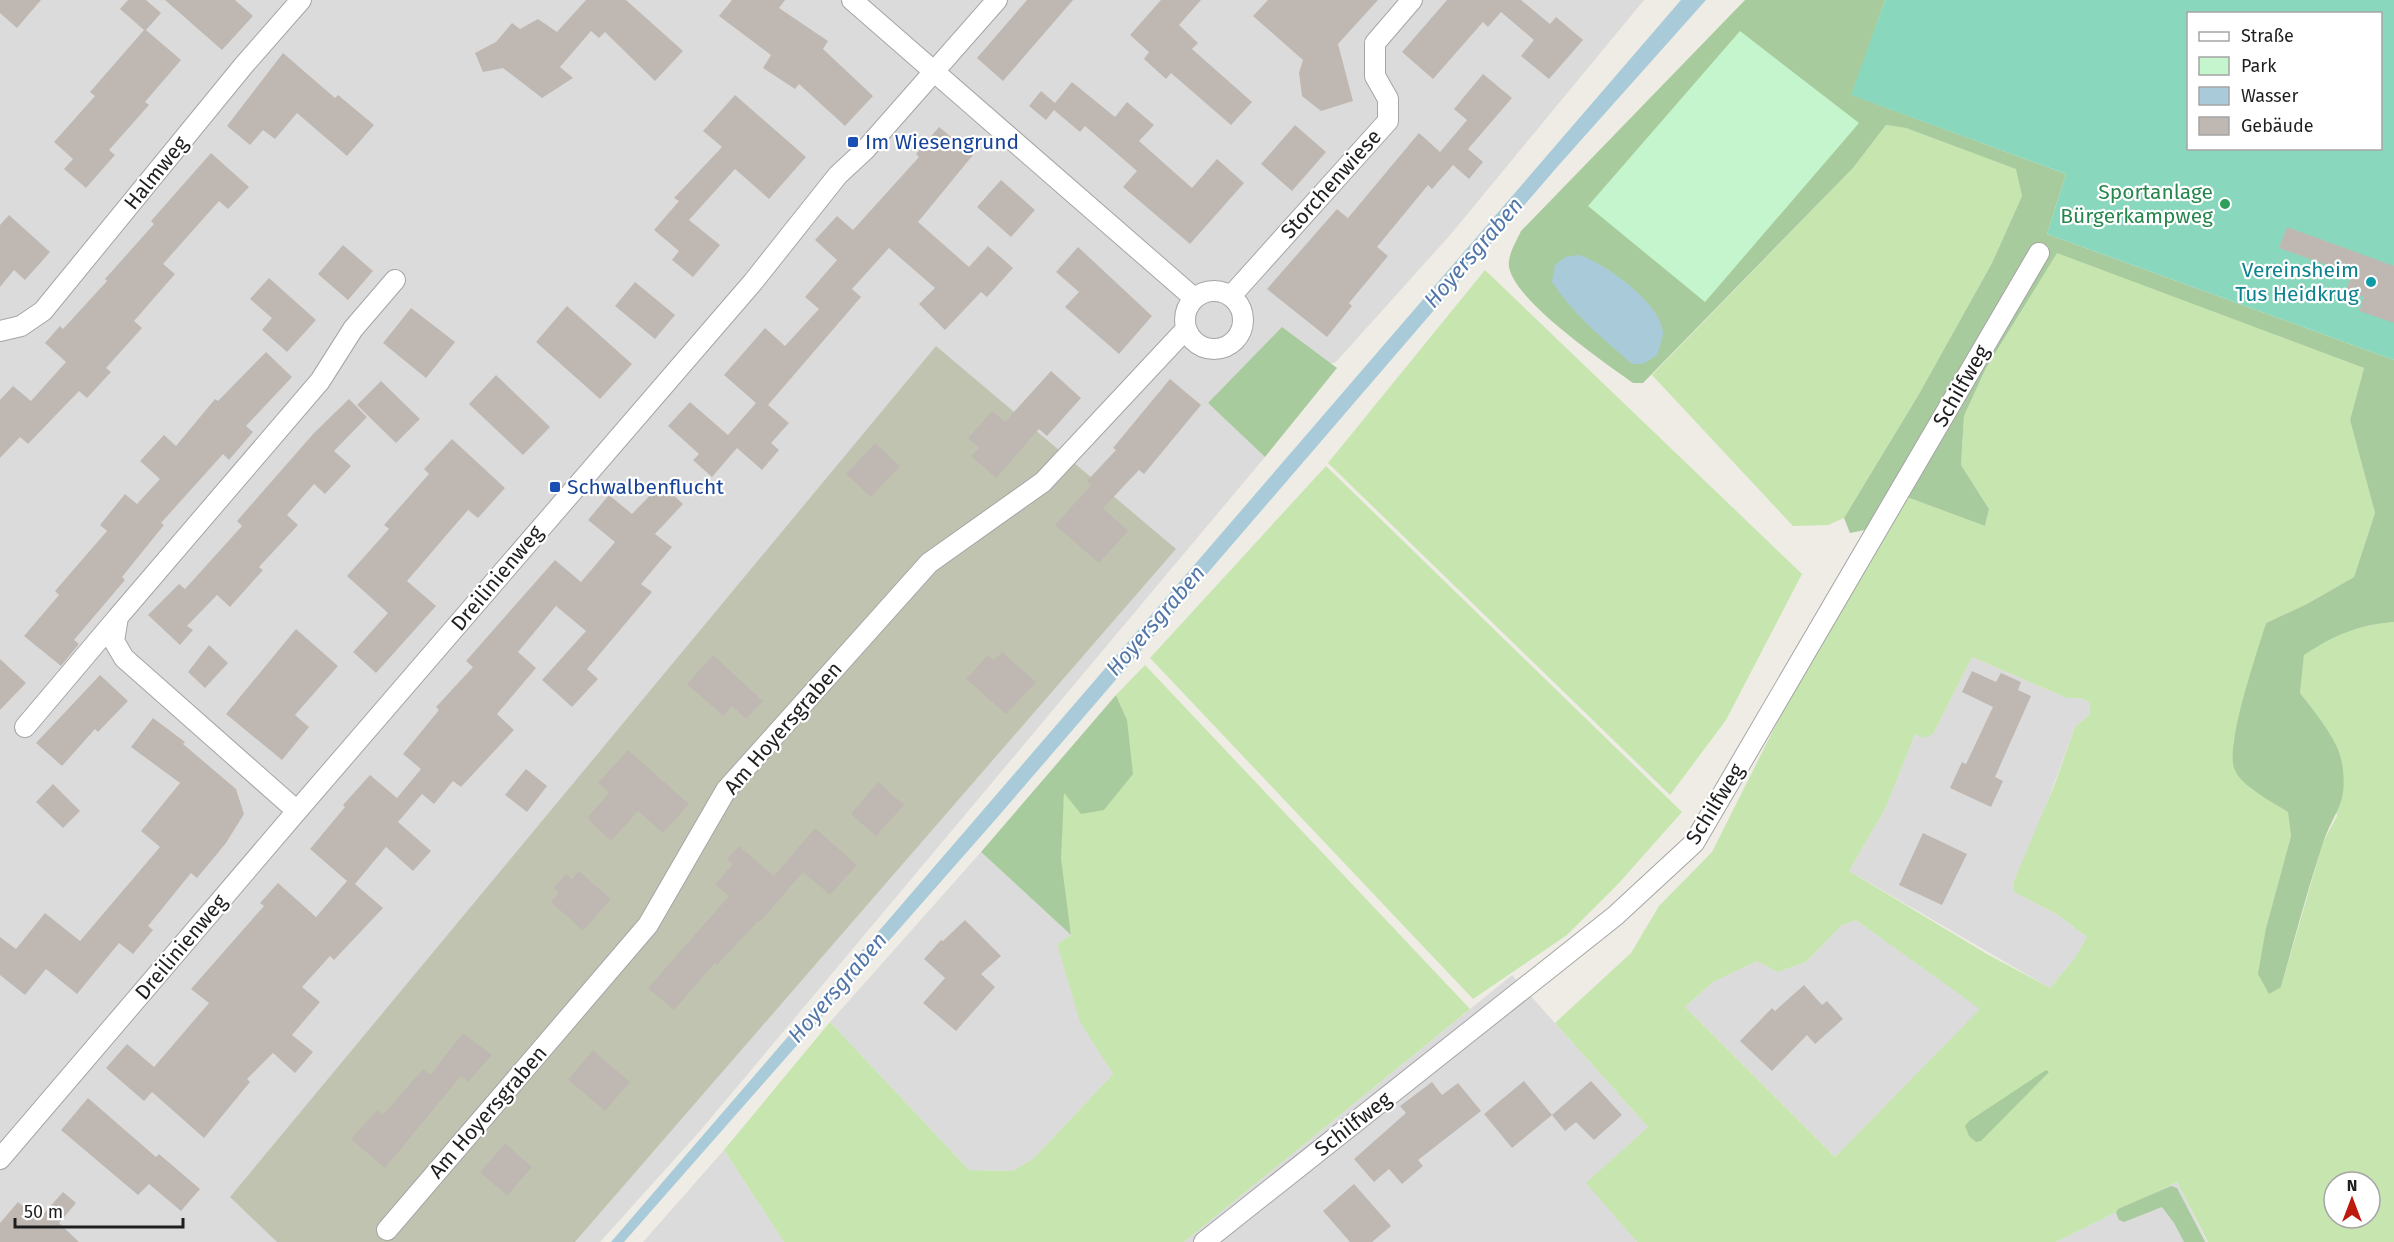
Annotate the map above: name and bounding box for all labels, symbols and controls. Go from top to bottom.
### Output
legend [2187,12,2382,150]
text: Straße [2241,25,2294,47]
text: Park [2241,55,2277,77]
text: Wasser [2241,85,2298,107]
text: Gebäude [2241,115,2314,137]
street label: Storchenwiese [1275,124,1387,244]
place label: Im Wiesengrund [865,129,1019,155]
street label: Halmweg [118,131,194,215]
marker: Im Wiesengrund [846,135,860,149]
place label: Sportanlage Bürgerkampweg [2060,179,2213,229]
water label: Hoyersgraben [1418,192,1529,313]
marker: Sportanlage Bürgerkampweg [2218,197,2232,211]
place label: Vereinsheim Tus Heidkrug [2235,257,2359,307]
marker: Vereinsheim Tus Heidkrug [2364,275,2378,289]
street label: Schilfweg [1927,340,1995,432]
place label: Schwalbenflucht [567,474,724,500]
marker: Schwalbenflucht [548,480,562,494]
street label: Dreilinienweg [445,520,549,636]
water label: Hoyersgraben [1100,560,1211,681]
street label: Am Hoyersgraben [718,656,848,800]
street label: Schilfweg [1680,759,1750,849]
street label: Dreilinienweg [129,889,233,1005]
water label: Hoyersgraben [782,927,893,1048]
street label: Am Hoyersgraben [423,1040,553,1184]
street label: Schilfweg [1309,1086,1397,1162]
north arrow [2322,1170,2382,1230]
text: N [2347,1176,2357,1195]
scale bar [15,1191,183,1229]
text: 50 m [24,1201,63,1223]

